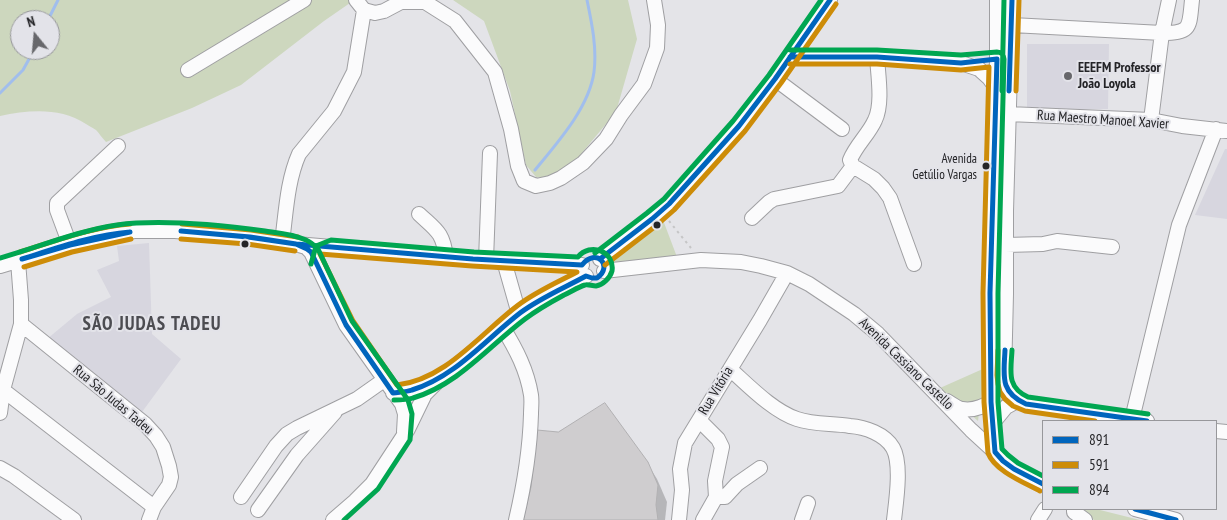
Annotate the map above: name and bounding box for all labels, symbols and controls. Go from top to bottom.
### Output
north arrow [10,10,60,60]
text: N [25,12,37,31]
place label: EEEFM Professor João Loyola [1078,60,1161,92]
marker: EEEFM Professor João Loyola [1062,70,1074,82]
street label: Rua Maestro Manoel Xavier [1036,107,1170,133]
place label: Avenida Getúlio Vargas [912,151,977,182]
marker: Avenida Getúlio Vargas [981,161,991,171]
unlabelled marker [652,220,662,230]
unlabelled marker [240,239,250,249]
district label: SÃO JUDAS TADEU [81,314,223,336]
street label: Avenida Cassiano Castello [855,315,957,413]
street label: Rua São Judas Tadeu [70,362,156,438]
street label: Rua Vitória [695,364,737,418]
legend [1042,420,1217,510]
text: 891 [1089,430,1109,449]
text: 591 [1089,455,1109,474]
text: 894 [1089,480,1109,499]

